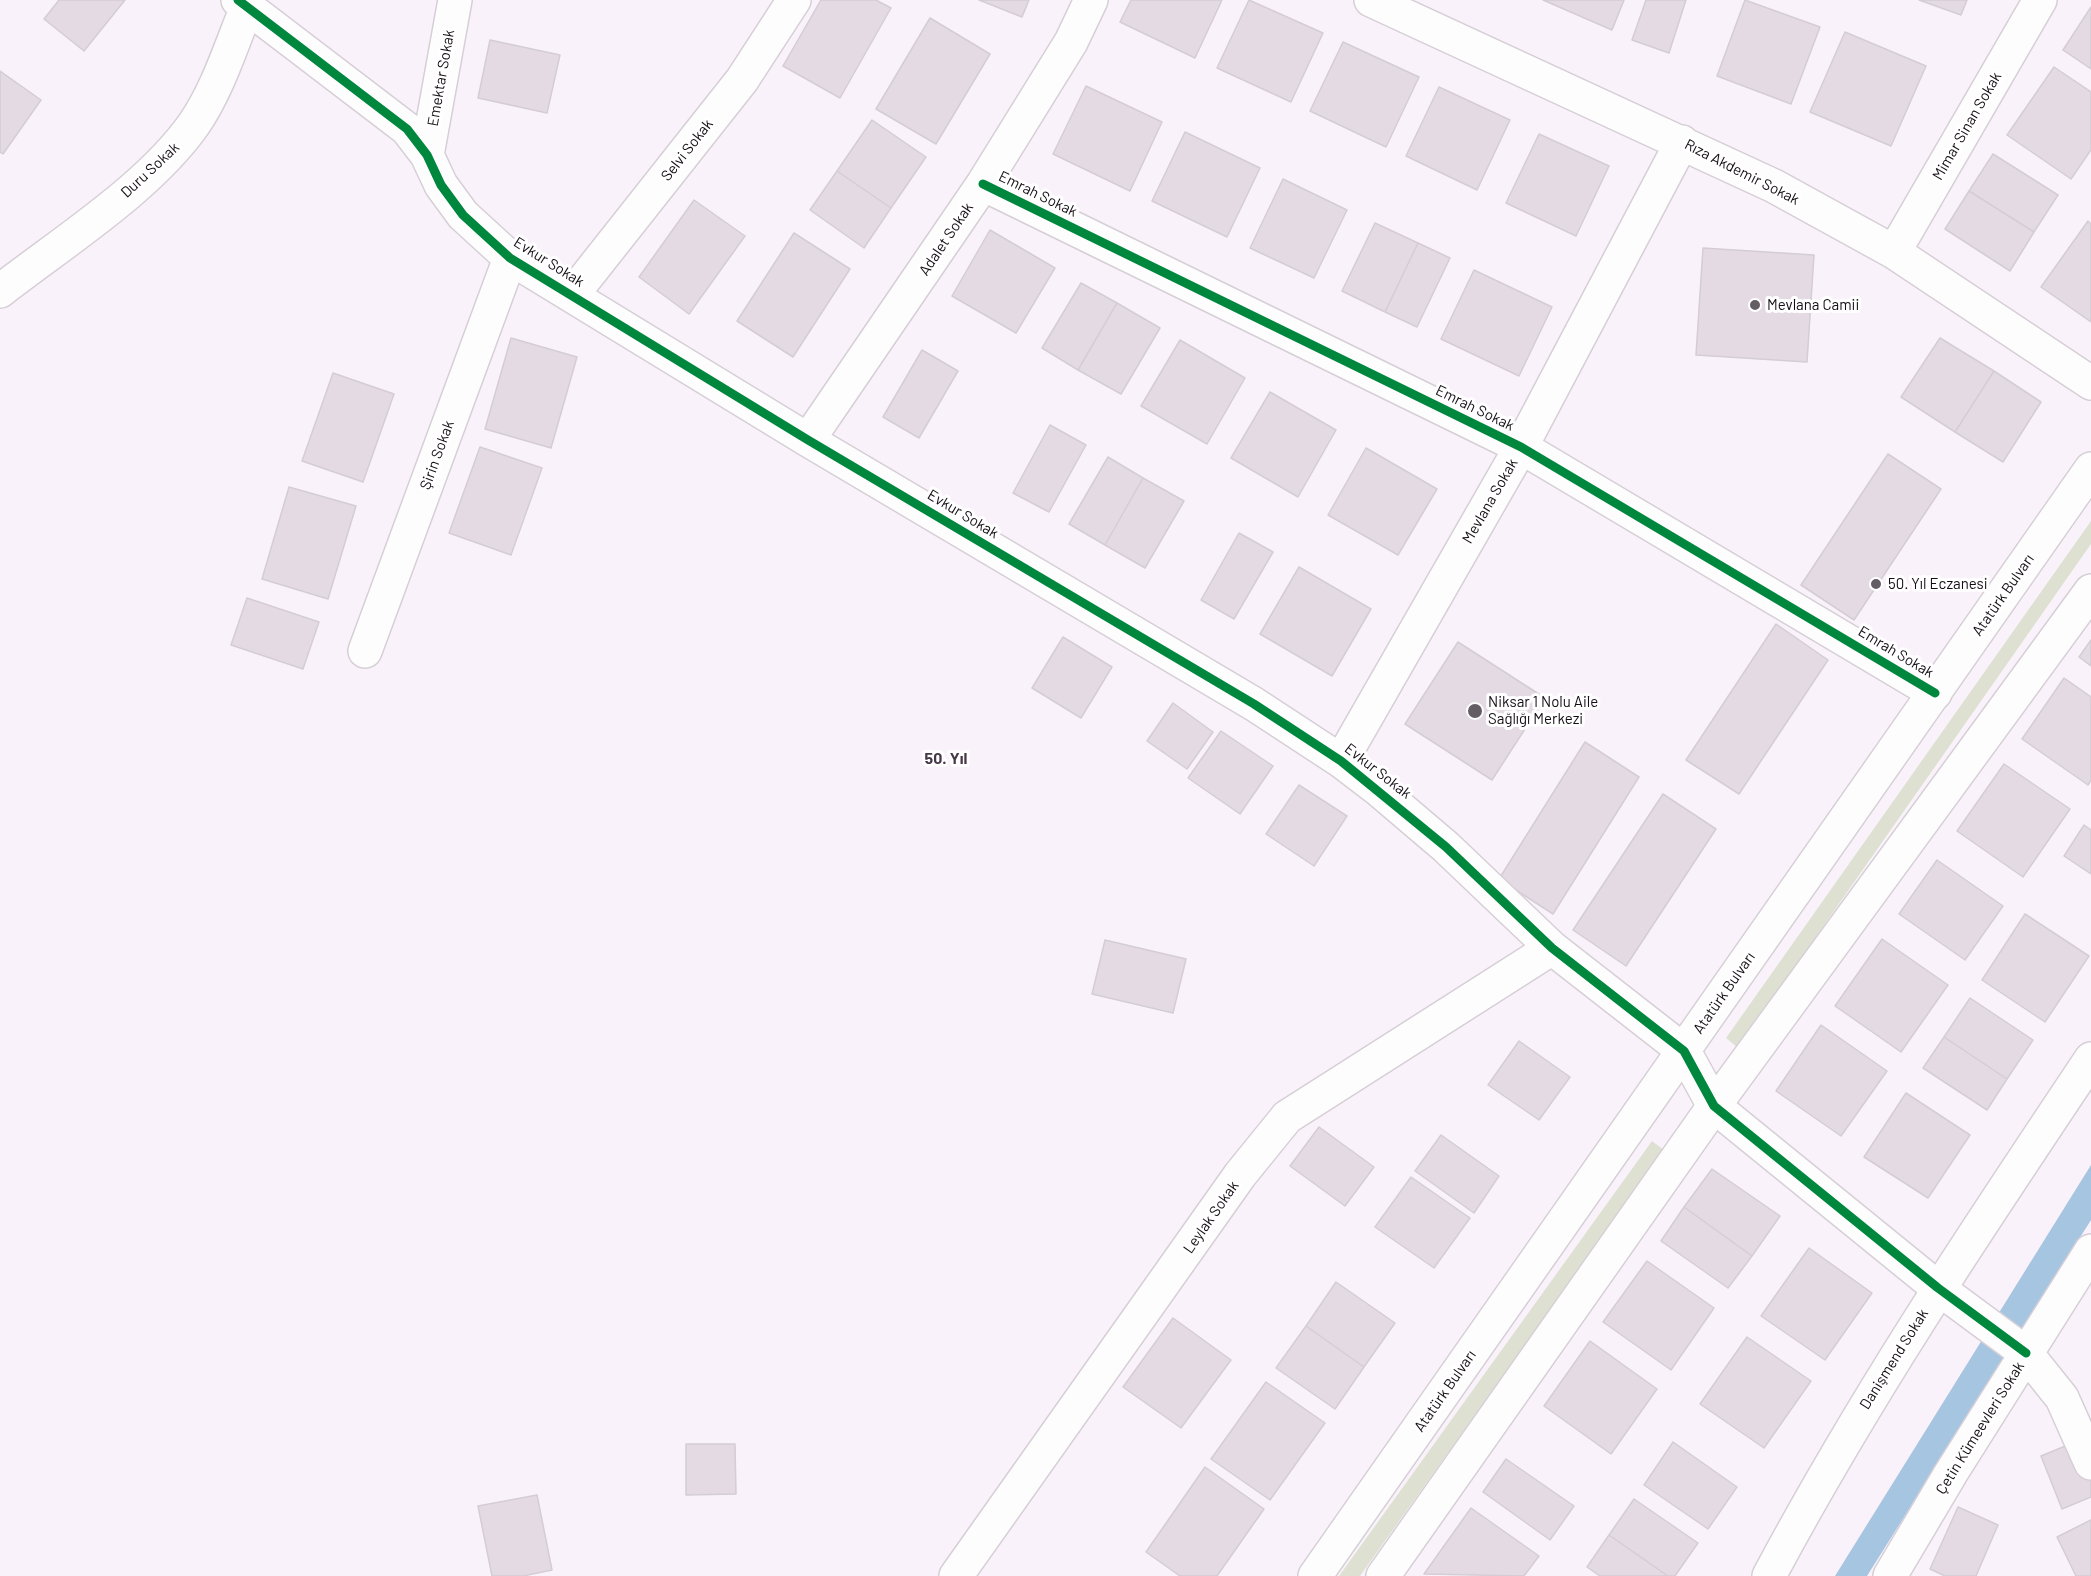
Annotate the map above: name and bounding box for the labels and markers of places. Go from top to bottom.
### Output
place label: Mevlana Camii [1767,296,1859,314]
marker: Mevlana Camii [1748,298,1762,312]
place label: 50. Yıl Eczanesi [1888,575,1988,593]
marker: 50. Yıl Eczanesi [1869,577,1883,591]
place label: Niksar 1 Nolu Aile Sağlığı Merkezi [1488,693,1598,728]
marker: Niksar 1 Nolu Aile Sağlığı Merkezi [1466,702,1484,720]

